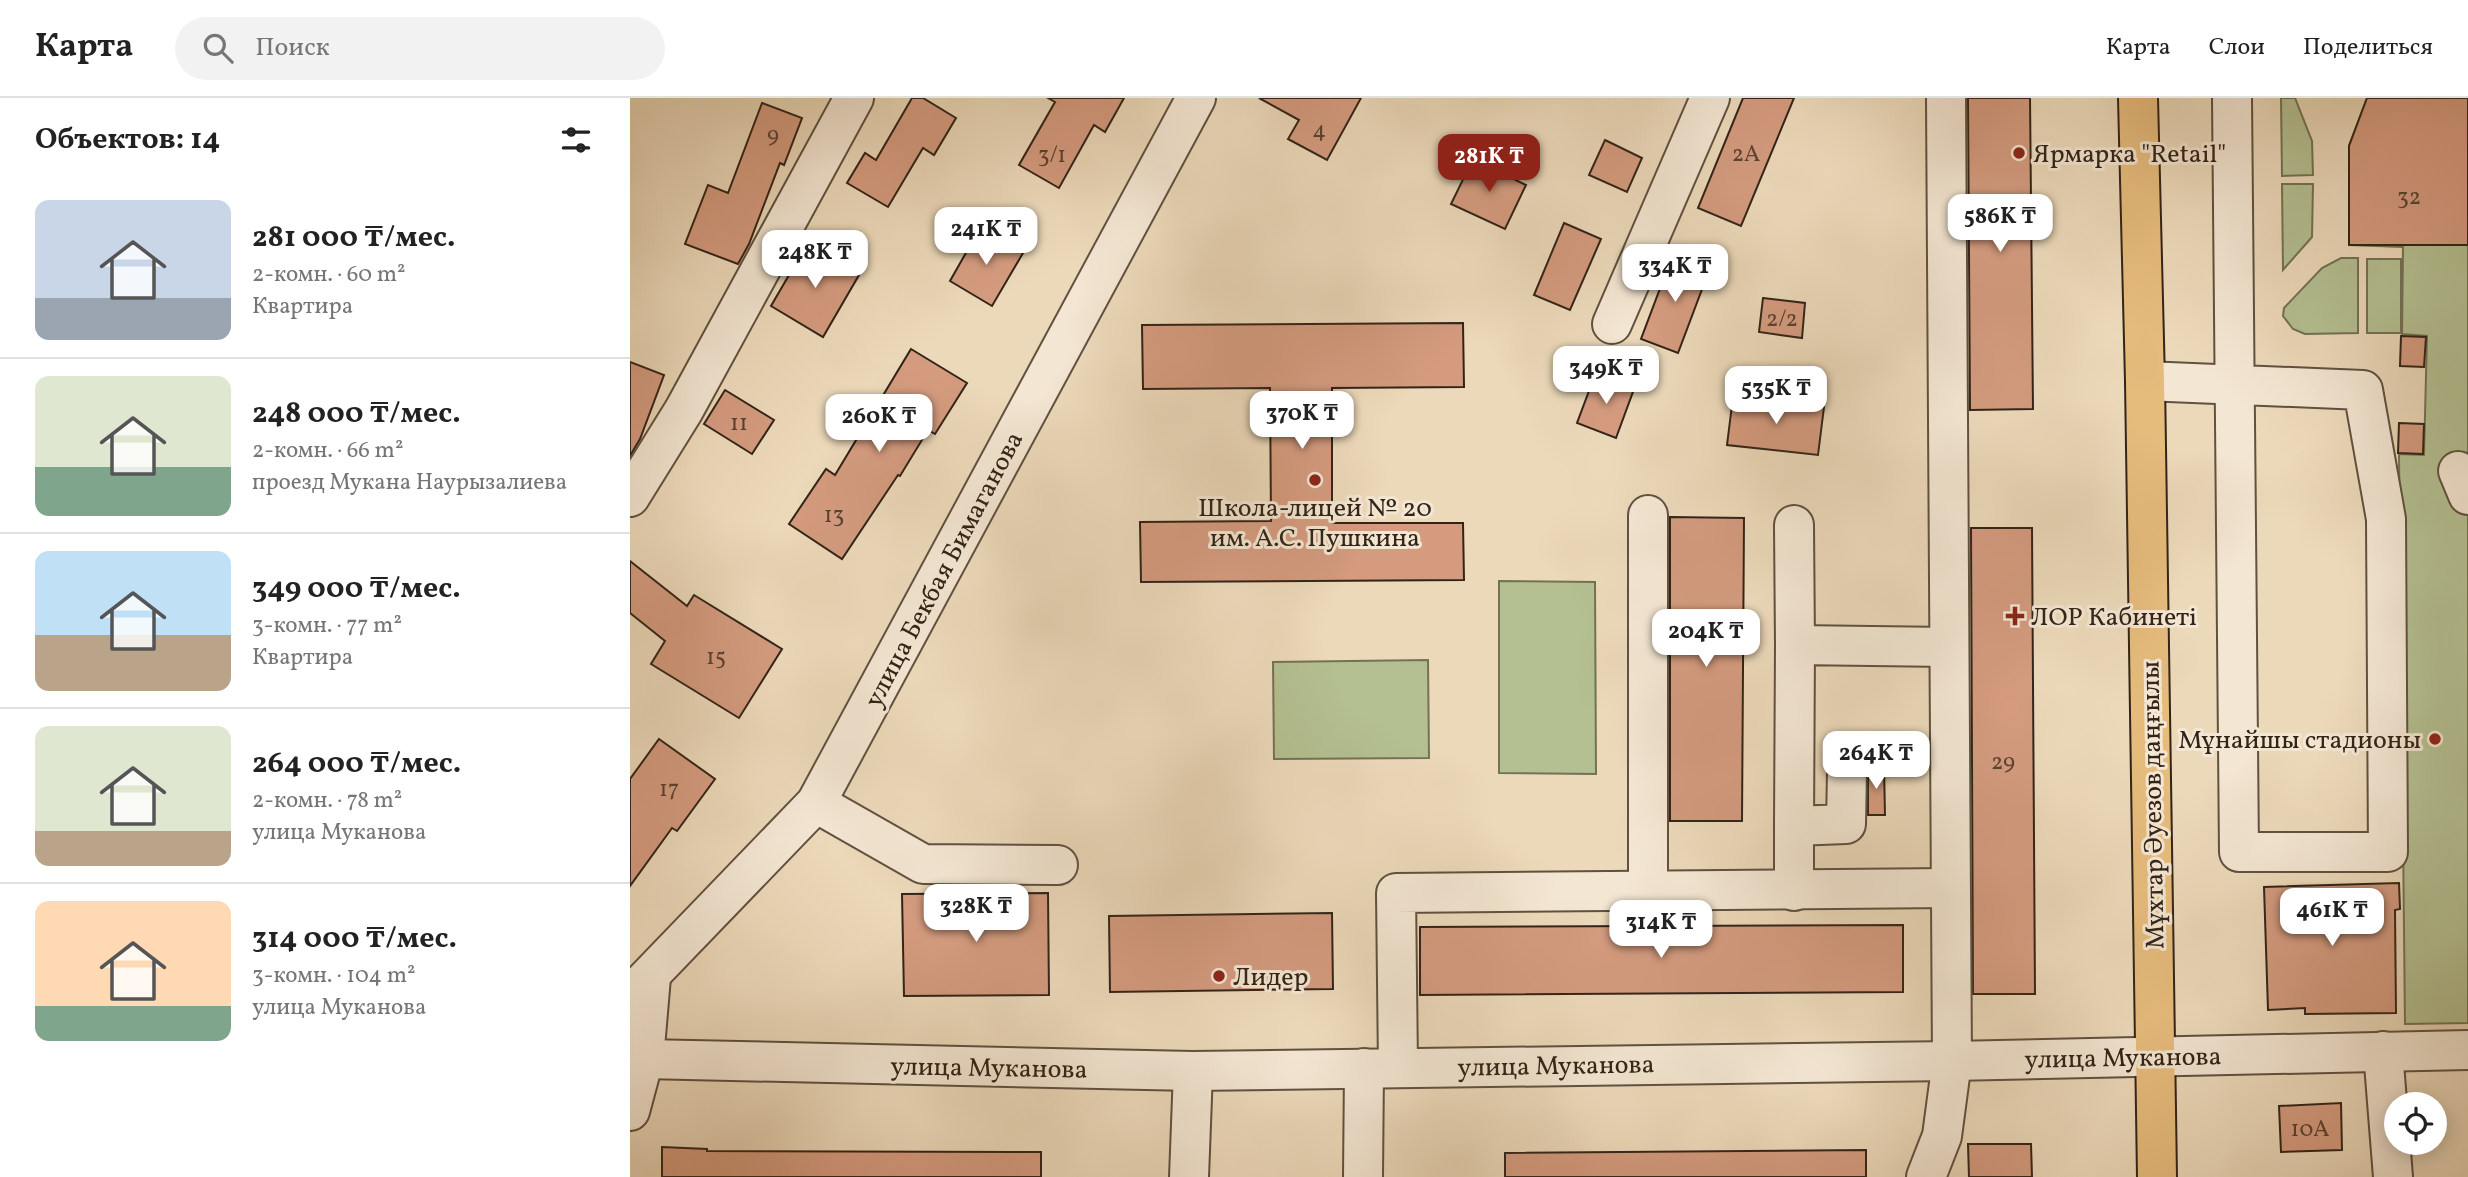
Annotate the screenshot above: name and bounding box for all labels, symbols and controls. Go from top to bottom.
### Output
search box [175,17,665,80]
text: Карта [35,25,133,71]
icon: search [199,29,237,67]
text: Поиск [255,30,330,66]
text: Карта [2106,31,2171,65]
text: Слои [2209,31,2265,65]
text: Поделиться [2303,31,2433,65]
house number: 4 [1312,115,1326,147]
text: Объектов: 14 [35,119,220,161]
house number: 9 [767,120,779,152]
icon: filters [557,121,595,159]
pin: 281K ₸ [1432,134,1546,194]
place label: Ярмарка "Retail" [2033,137,2226,173]
house number: 2А [1732,139,1760,171]
house number: 3/1 [1038,140,1066,172]
text: 281K ₸ [1454,141,1524,173]
marker: Ярмарка "Retail" [2011,145,2027,161]
house number: 32 [2397,182,2421,214]
pin: 586K ₸ [1943,194,2057,254]
text: 586K ₸ [1964,201,2036,233]
pin: 241K ₸ [929,208,1043,267]
text: 241K ₸ [950,214,1022,246]
text: 281 000 ₸/мес. [252,217,455,259]
icon: home [91,228,175,312]
pin: 248K ₸ [758,230,872,290]
text: 248K ₸ [778,237,852,269]
pin: 334K ₸ [1618,244,1732,304]
text: 334K ₸ [1638,251,1712,283]
text: 2-комн. · 60 m² [252,259,406,291]
text: Квартира [252,291,353,323]
house number: 2/2 [1766,304,1798,336]
pin: 349K ₸ [1549,346,1663,406]
text: 349K ₸ [1569,353,1643,385]
pin: 535K ₸ [1719,366,1833,426]
text: 535K ₸ [1741,373,1811,405]
pin: 370K ₸ [1245,392,1359,451]
text: 248 000 ₸/мес. [252,393,461,435]
pin: 260K ₸ [822,394,936,454]
text: 370K ₸ [1266,398,1338,430]
text: 260K ₸ [841,401,917,433]
icon: home [91,404,175,488]
house number: 11 [730,408,748,440]
street label: улица Бекбая Бимаганова [857,426,1033,714]
text: 2-комн. · 66 m² [252,435,403,467]
text: проезд Мукана Наурызалиева [252,467,567,499]
marker: Школа-лицей № 20 им. А.С. Пушкина [1307,472,1323,488]
place label: Школа-лицей № 20 им. А.С. Пушкина [1198,491,1432,557]
house number: 13 [824,500,844,532]
text: 349 000 ₸/мес. [252,568,461,610]
icon: home [91,579,175,663]
place label: ЛОР Кабинетi [2031,600,2197,636]
marker: ЛОР Кабинетi [2005,606,2025,626]
text: 3-комн. · 77 m² [252,610,402,642]
pin: 204K ₸ [1649,610,1763,669]
text: 204K ₸ [1668,616,1744,648]
text: Квартира [252,642,353,674]
house number: 15 [706,642,726,674]
street label: Мұхтар Әуезов даңғылы [2133,660,2175,949]
place label: Мұнайшы стадионы [2178,723,2421,759]
marker: Мұнайшы стадионы [2427,731,2443,747]
pin: 264K ₸ [1819,732,1933,791]
text: 264K ₸ [1839,738,1913,770]
text: 264 000 ₸/мес. [252,743,461,785]
house number: 29 [1991,747,2015,779]
icon: home [91,754,175,838]
house number: 17 [659,774,679,806]
text: 2-комн. · 78 m² [252,785,402,817]
text: улица Муканова [252,817,426,849]
pin: 328K ₸ [919,884,1033,944]
pin: 461K ₸ [2275,888,2389,948]
text: 328K ₸ [940,891,1012,923]
text: 461K ₸ [2296,895,2368,927]
pin: 314K ₸ [1604,900,1718,960]
text: 314K ₸ [1625,907,1697,939]
text: 314 000 ₸/мес. [252,918,457,960]
icon: home [91,929,175,1013]
text: 3-комн. · 104 m² [252,960,416,992]
place label: Лидер [1233,960,1308,996]
marker: Лидер [1211,968,1227,984]
text: улица Муканова [252,992,426,1024]
street label: улица Муканова [2024,1039,2222,1079]
street label: улица Муканова [1457,1047,1655,1087]
street label: улица Муканова [890,1049,1088,1089]
map controls [2384,1092,2447,1155]
button: locate [2384,1092,2447,1155]
house number: 10А [2291,1114,2329,1146]

